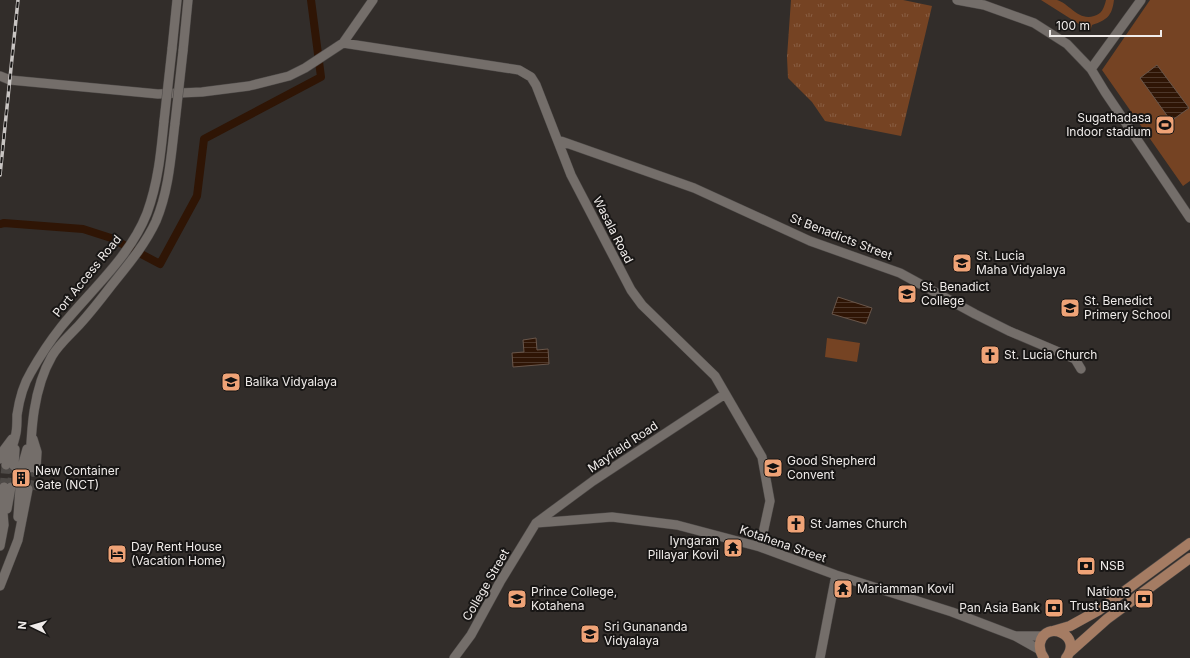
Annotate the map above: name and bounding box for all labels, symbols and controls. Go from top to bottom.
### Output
scale bar [1050,12,1161,38]
text: 100 m [1056,18,1090,33]
place label: Sugathadasa Indoor stadium [1066,110,1151,139]
sports icon: Sugathadasa Indoor stadium [1154,114,1176,136]
street label: Wasala Road [590,194,637,266]
street label: St Benadicts Street [788,210,894,263]
street label: Port Access Road [49,232,124,320]
place label: St. Lucia Maha Vidyalaya [976,248,1066,277]
school or university icon: St. Lucia Maha Vidyalaya [951,252,973,274]
place label: St. Benadict College [921,279,989,308]
school or university icon: St. Benadict College [896,283,918,305]
place label: St. Benedict Primery School [1084,293,1171,322]
school or university icon: St. Benedict Primery School [1059,297,1081,319]
church icon: St. Lucia Church [979,344,1001,366]
place label: St. Lucia Church [1004,347,1097,362]
school or university icon: Balika Vidyalaya [220,371,242,393]
place label: Balika Vidyalaya [245,374,337,389]
street label: Mayfield Road [585,418,661,476]
place label: Good Shepherd Convent [787,453,876,482]
school or university icon: Good Shepherd Convent [762,457,784,479]
place label: New Container Gate (NCT) [35,463,120,492]
building icon: New Container Gate (NCT) [10,467,32,489]
church icon: St James Church [785,513,807,535]
place label: St James Church [810,516,907,531]
street label: Kotahena Street [738,522,829,565]
place label: Iyngaran Pillayar Kovil [648,533,719,562]
temple icon: Iyngaran Pillayar Kovil [722,537,744,559]
place label: Day Rent House (Vacation Home) [131,539,226,568]
hotel icon: Day Rent House (Vacation Home) [106,543,128,565]
street label: College Street [459,546,512,623]
bank icon: NSB [1075,555,1097,577]
place label: NSB [1100,558,1125,573]
temple icon: Mariamman Kovil [832,578,854,600]
place label: Mariamman Kovil [857,581,954,596]
place label: Prince College, Kotahena [531,584,617,613]
place label: Nations Trust Bank [1069,584,1130,613]
school or university icon: Prince College, Kotahena [506,588,528,610]
bank icon: Nations Trust Bank [1133,588,1155,610]
bank icon: Pan Asia Bank [1043,597,1065,619]
place label: Pan Asia Bank [959,600,1040,615]
north arrow [12,606,52,646]
place label: Sri Gunananda Vidyalaya [604,619,688,648]
text: N [15,620,29,630]
school or university icon: Sri Gunananda Vidyalaya [579,623,601,645]

